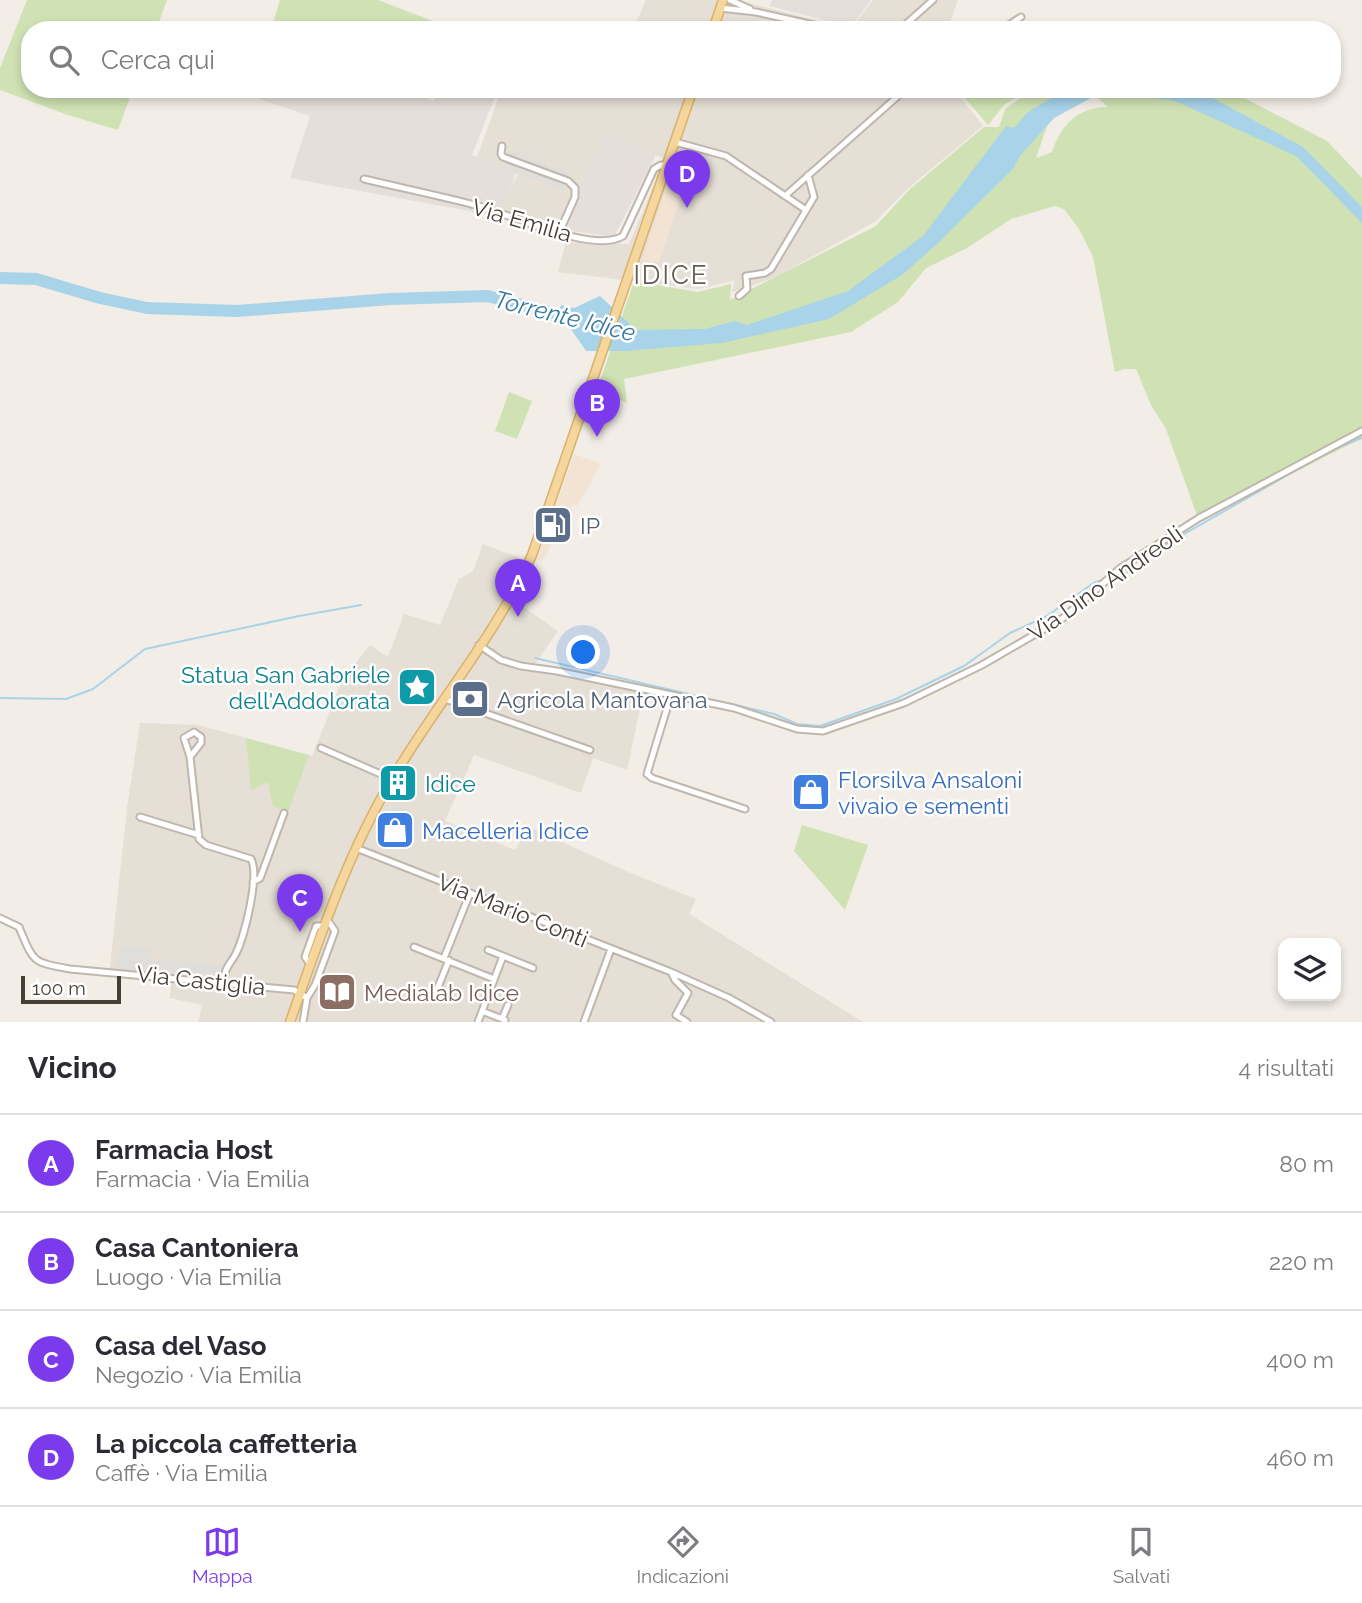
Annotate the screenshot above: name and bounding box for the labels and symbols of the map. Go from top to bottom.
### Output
pin: D [664,150,710,208]
street label: Via Emilia [469,193,575,247]
district label: IDICE [633,260,709,290]
water label: Torrente Idice [491,284,639,348]
pin: B [574,379,620,437]
fuel station icon: IP [532,504,574,546]
place label: IP [580,512,600,539]
street label: Via Dino Andreoli [1023,520,1187,646]
pin: A [495,559,541,617]
your location [566,635,600,669]
place label: Statua San Gabriele dell'Addolorata [181,661,390,714]
place icon: Statua San Gabriele dell'Addolorata [396,666,438,708]
bank icon: Agricola Mantovana [449,678,491,720]
place label: Agricola Mantovana [497,686,707,713]
building icon: Idice [377,762,419,804]
place label: Florsilva Ansaloni vivaio e sementi [838,766,1022,819]
place label: Idice [425,770,476,797]
shop icon: Florsilva Ansaloni vivaio e sementi [790,771,832,813]
shop icon: Macelleria Idice [374,809,416,851]
place label: Macelleria Idice [422,817,589,844]
street label: Via Mario Conti [434,868,592,952]
pin: C [277,874,323,932]
street label: Via Castiglia [135,960,267,1000]
library icon: Medialab Idice [316,971,358,1013]
scale bar [21,973,121,1005]
place label: Medialab Idice [364,979,519,1006]

